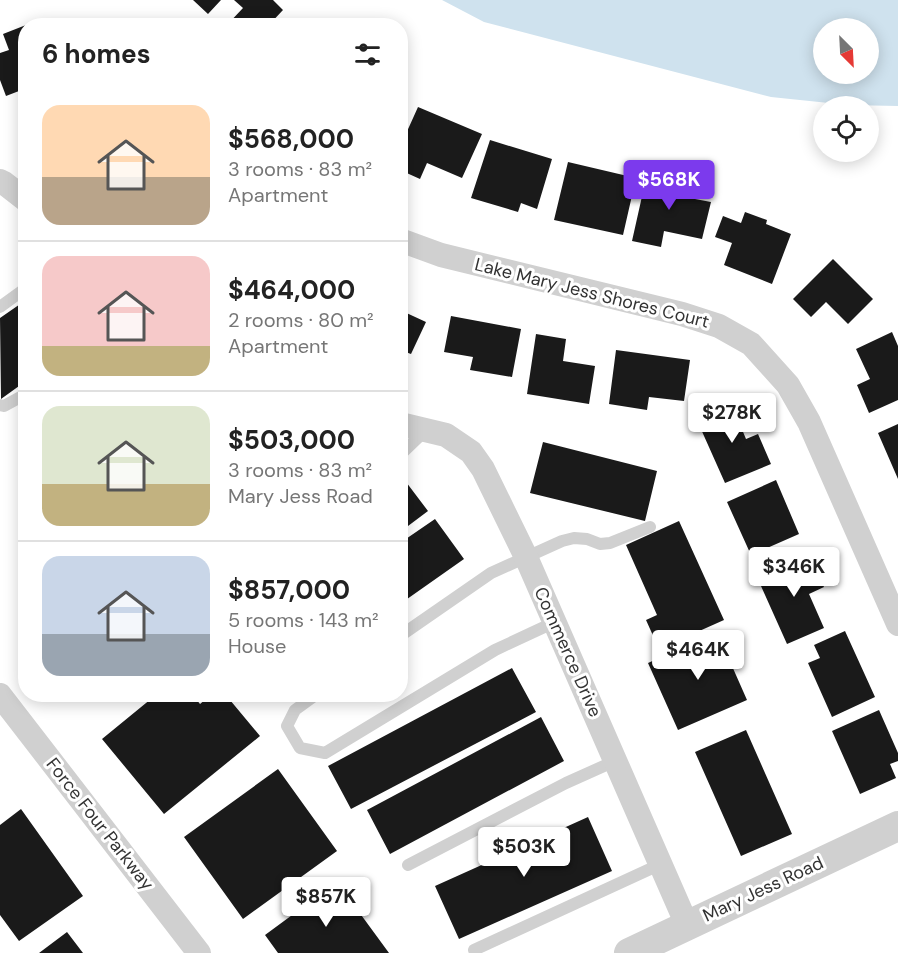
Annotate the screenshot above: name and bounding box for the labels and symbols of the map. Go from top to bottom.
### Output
north arrow [813,18,879,84]
pin: $568K [627,160,711,211]
street label: Lake Mary Jess Shores Court [472,252,712,334]
pin: $278K [690,393,774,444]
pin: $346K [752,547,836,598]
street label: Commerce Drive [529,583,607,721]
pin: $464K [656,630,740,681]
street label: Force Four Parkway [41,753,159,895]
pin: $503K [482,827,566,878]
street label: Mary Jess Road [699,851,827,927]
pin: $857K [284,877,368,928]

